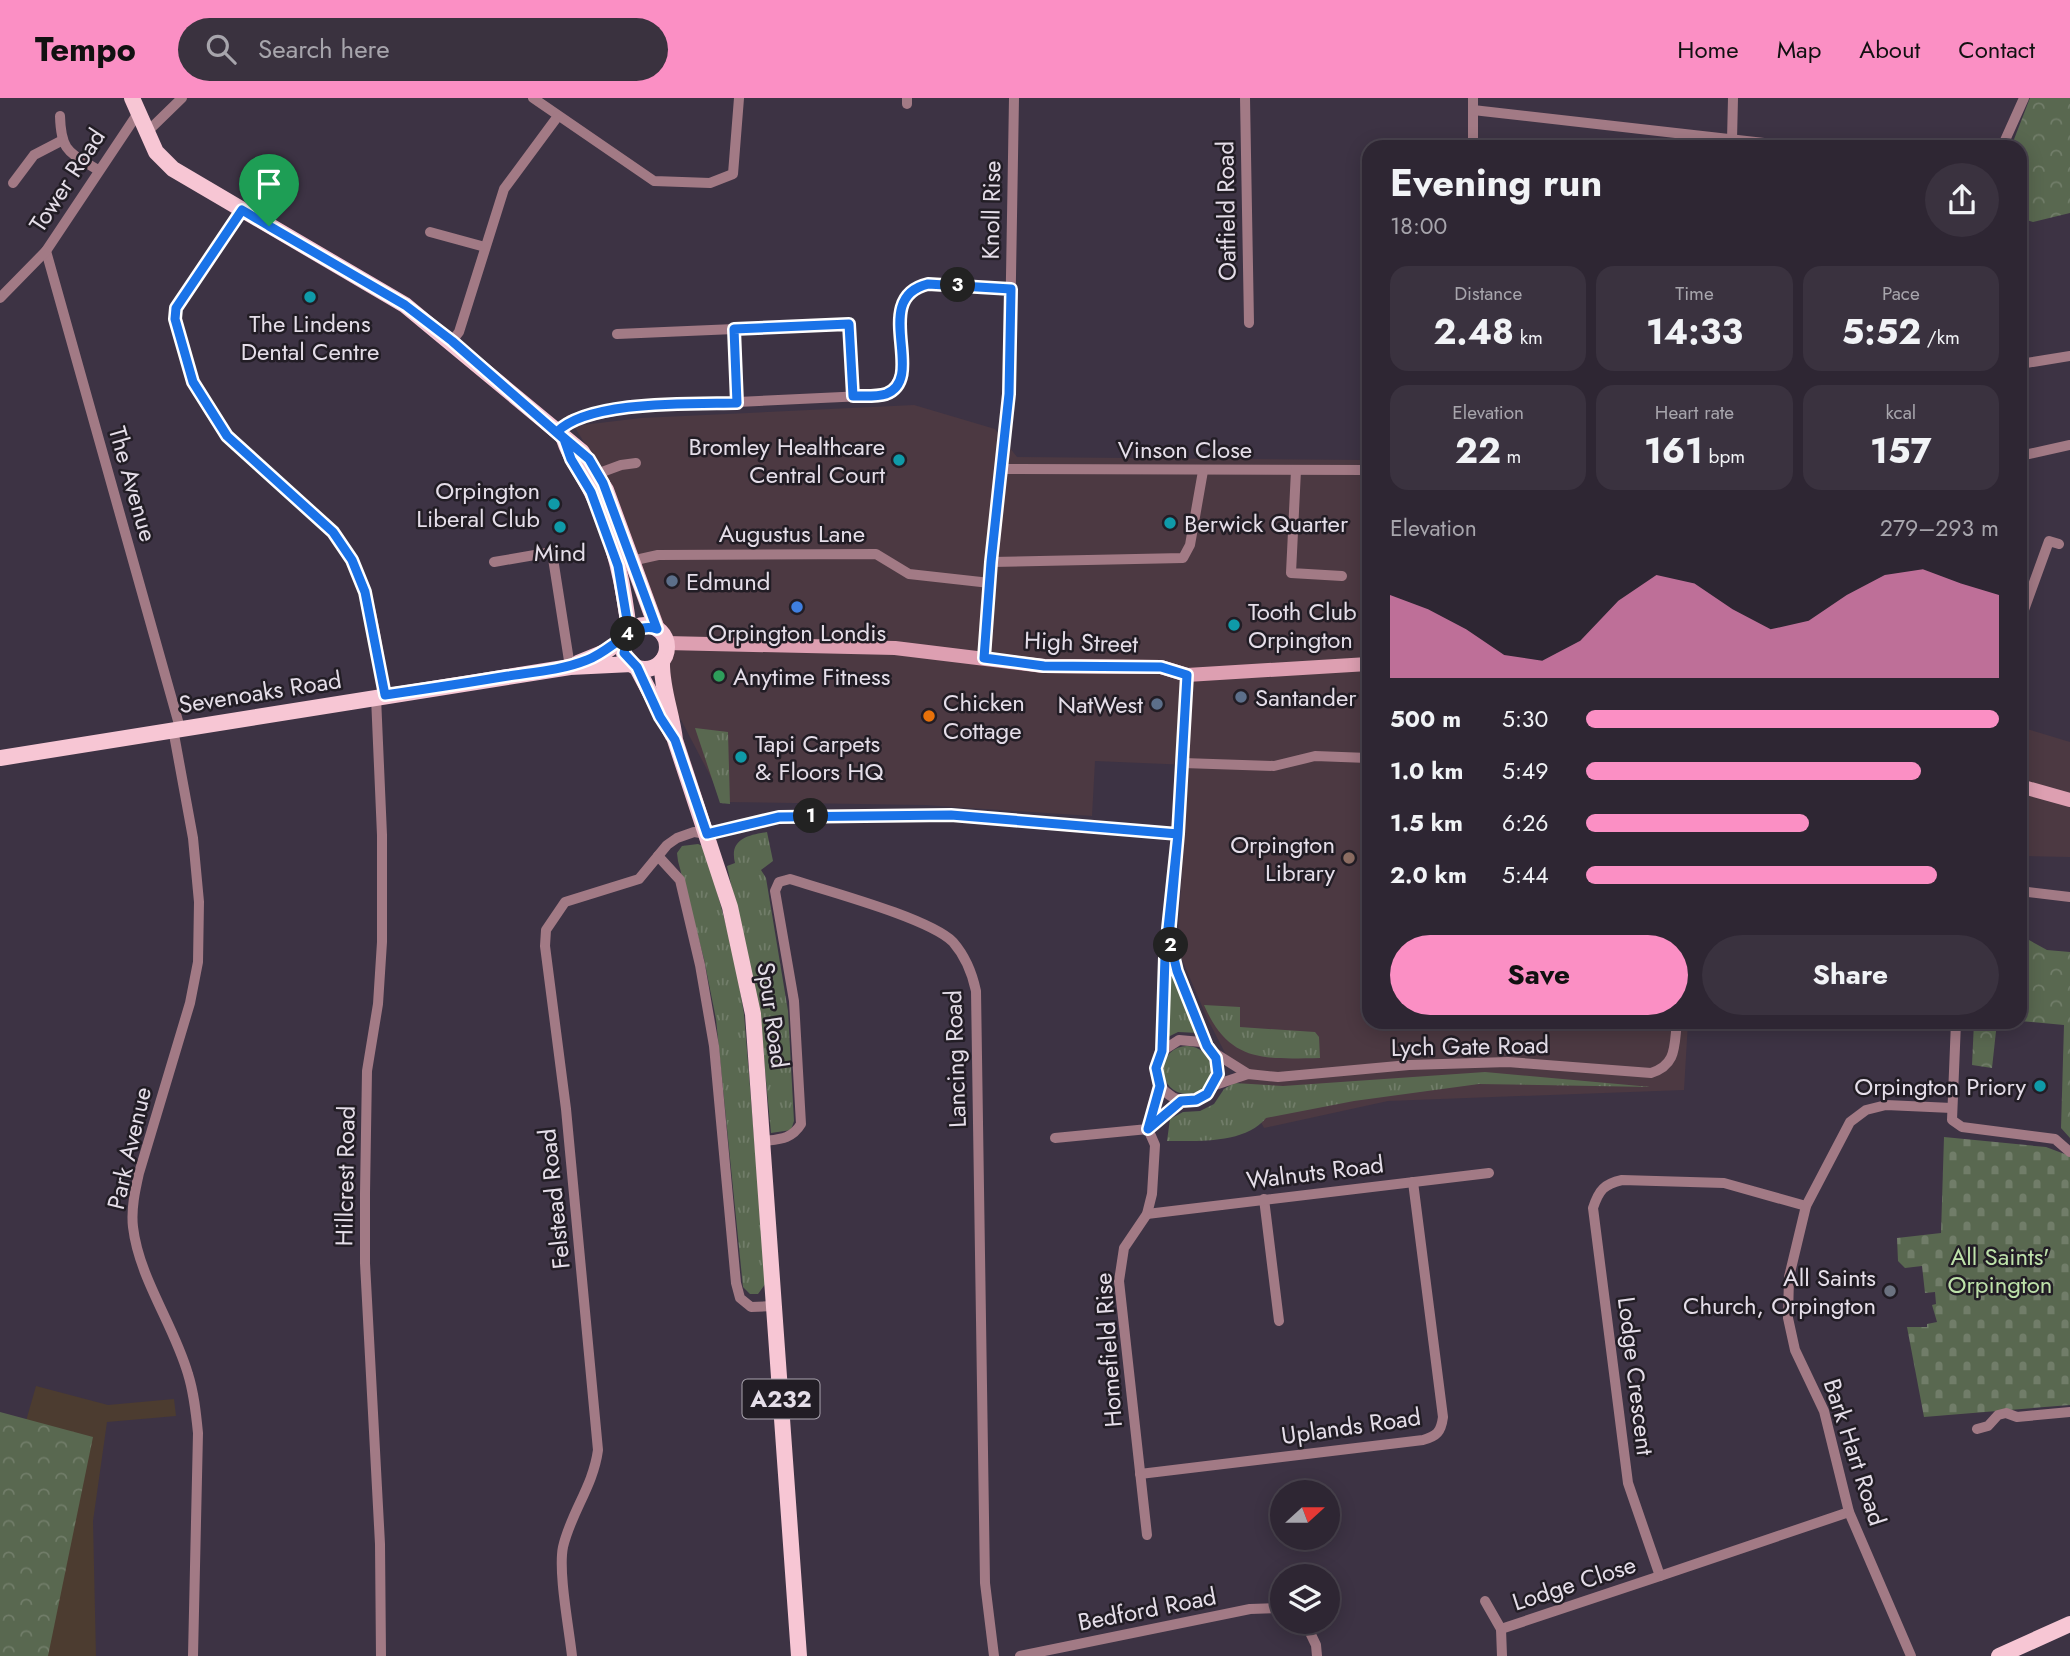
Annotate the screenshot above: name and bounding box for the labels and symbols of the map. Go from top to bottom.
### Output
street label: Tower Road [20,121,114,239]
street label: Oatfield Road [1207,141,1245,281]
pin [239,154,299,226]
street label: Knoll Rise [973,160,1009,260]
pin: 3 [940,268,976,302]
marker: The Lindens Dental Centre [302,289,318,305]
place label: The Lindens Dental Centre [241,306,379,369]
street label: The Avenue [100,422,166,546]
place label: Bromley Healthcare Central Court [688,429,885,492]
street label: Vinson Close [1118,432,1252,467]
marker: Bromley Healthcare Central Court [891,452,907,468]
place label: Orpington Liberal Club [416,473,540,536]
marker: Orpington Liberal Club [546,496,562,512]
place label: Berwick Quarter [1184,506,1349,541]
marker: Berwick Quarter [1162,515,1178,531]
street label: Augustus Lane [719,516,865,551]
marker: Mind [552,519,568,535]
place label: Mind [534,535,586,570]
place label: Edmund [686,564,770,599]
marker: Edmund [664,573,680,589]
place label: Tooth Club Orpington [1248,594,1357,657]
marker: Orpington Londis [789,599,805,615]
place label: Orpington Londis [708,615,886,650]
pin: 4 [610,616,646,652]
marker: Tooth Club Orpington [1226,617,1242,633]
street label: High Street [1023,623,1139,661]
place label: Anytime Fitness [733,659,890,694]
street label: Sevenoaks Road [176,662,344,722]
marker: Anytime Fitness [711,668,727,684]
place label: Santander [1255,680,1357,715]
place label: Chicken Cottage [943,685,1025,748]
place label: NatWest [1057,687,1143,722]
marker: Santander [1233,689,1249,705]
marker: NatWest [1149,696,1165,712]
marker: Chicken Cottage [921,708,937,724]
place label: Tapi Carpets & Floors HQ [755,726,883,789]
marker: Tapi Carpets & Floors HQ [733,749,749,765]
pin: 1 [794,798,828,834]
place label: Orpington Library [1230,827,1335,890]
marker: Orpington Library [1341,850,1357,866]
pin: 2 [1154,928,1188,962]
street label: Spur Road [748,960,798,1070]
street label: Lancing Road [935,989,975,1129]
street label: Lych Gate Road [1391,1027,1549,1065]
place label: Orpington Priory [1854,1069,2026,1104]
marker: Orpington Priory [2032,1078,2048,1094]
street label: Park Avenue [98,1083,160,1213]
street label: Hillcrest Road [326,1105,364,1247]
street label: Felstead Road [529,1127,579,1271]
street label: Walnuts Road [1244,1146,1386,1198]
park label: All Saints' Orpington [1948,1239,2052,1302]
place label: All Saints Church, Orpington [1683,1260,1876,1323]
street label: Homefield Rise [1085,1272,1131,1428]
marker: All Saints Church, Orpington [1882,1283,1898,1299]
street label: Lodge Crescent [1609,1295,1663,1457]
street label: Bark Hart Road [1815,1374,1895,1530]
road number: A232 [742,1380,820,1418]
street label: Uplands Road [1279,1399,1423,1453]
north arrow [1270,1480,1340,1550]
street label: Lodge Close [1508,1547,1640,1619]
street label: Bedford Road [1075,1578,1219,1640]

